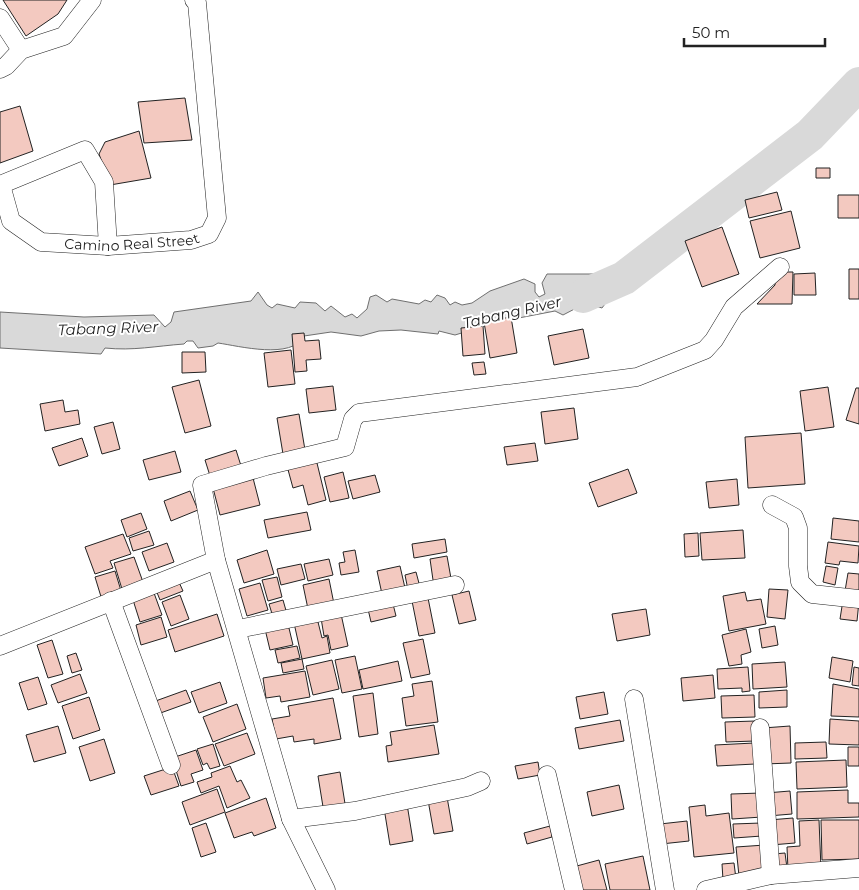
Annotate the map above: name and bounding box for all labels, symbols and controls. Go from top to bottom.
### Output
scale bar [684,15,825,47]
text: 50 m [692,23,730,42]
street label: Camino Real Street [64,229,202,255]
water label: Tabang River [461,291,564,333]
water label: Tabang River [57,317,160,339]

